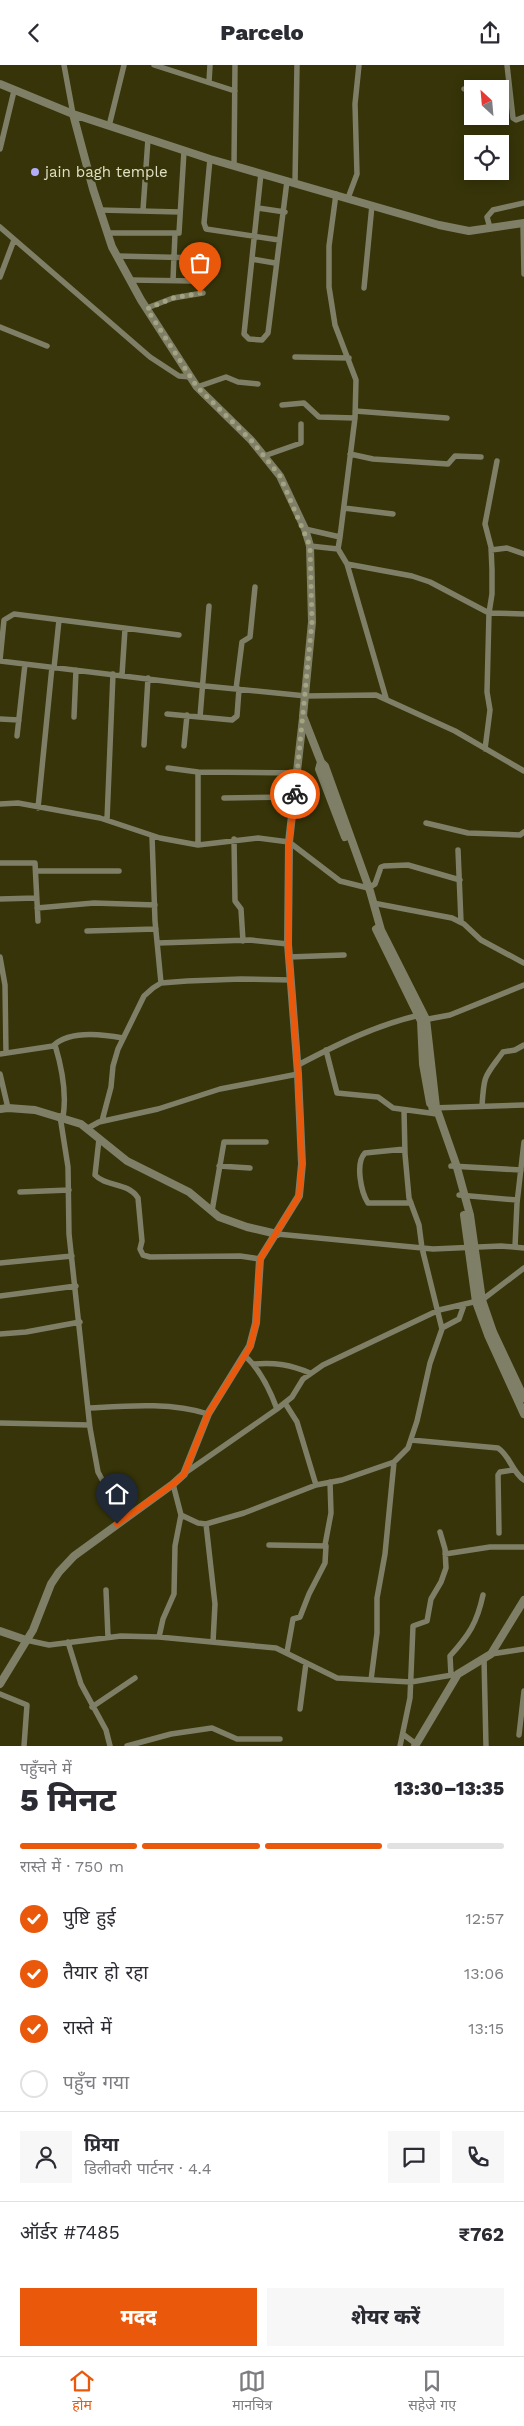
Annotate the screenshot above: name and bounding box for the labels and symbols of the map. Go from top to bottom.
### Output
north arrow [464,80,509,125]
place label: jain bagh temple [43,163,168,181]
marker: jain bagh temple [29,166,41,178]
pin [179,242,221,293]
courier [270,769,320,819]
pin [96,1473,138,1524]

